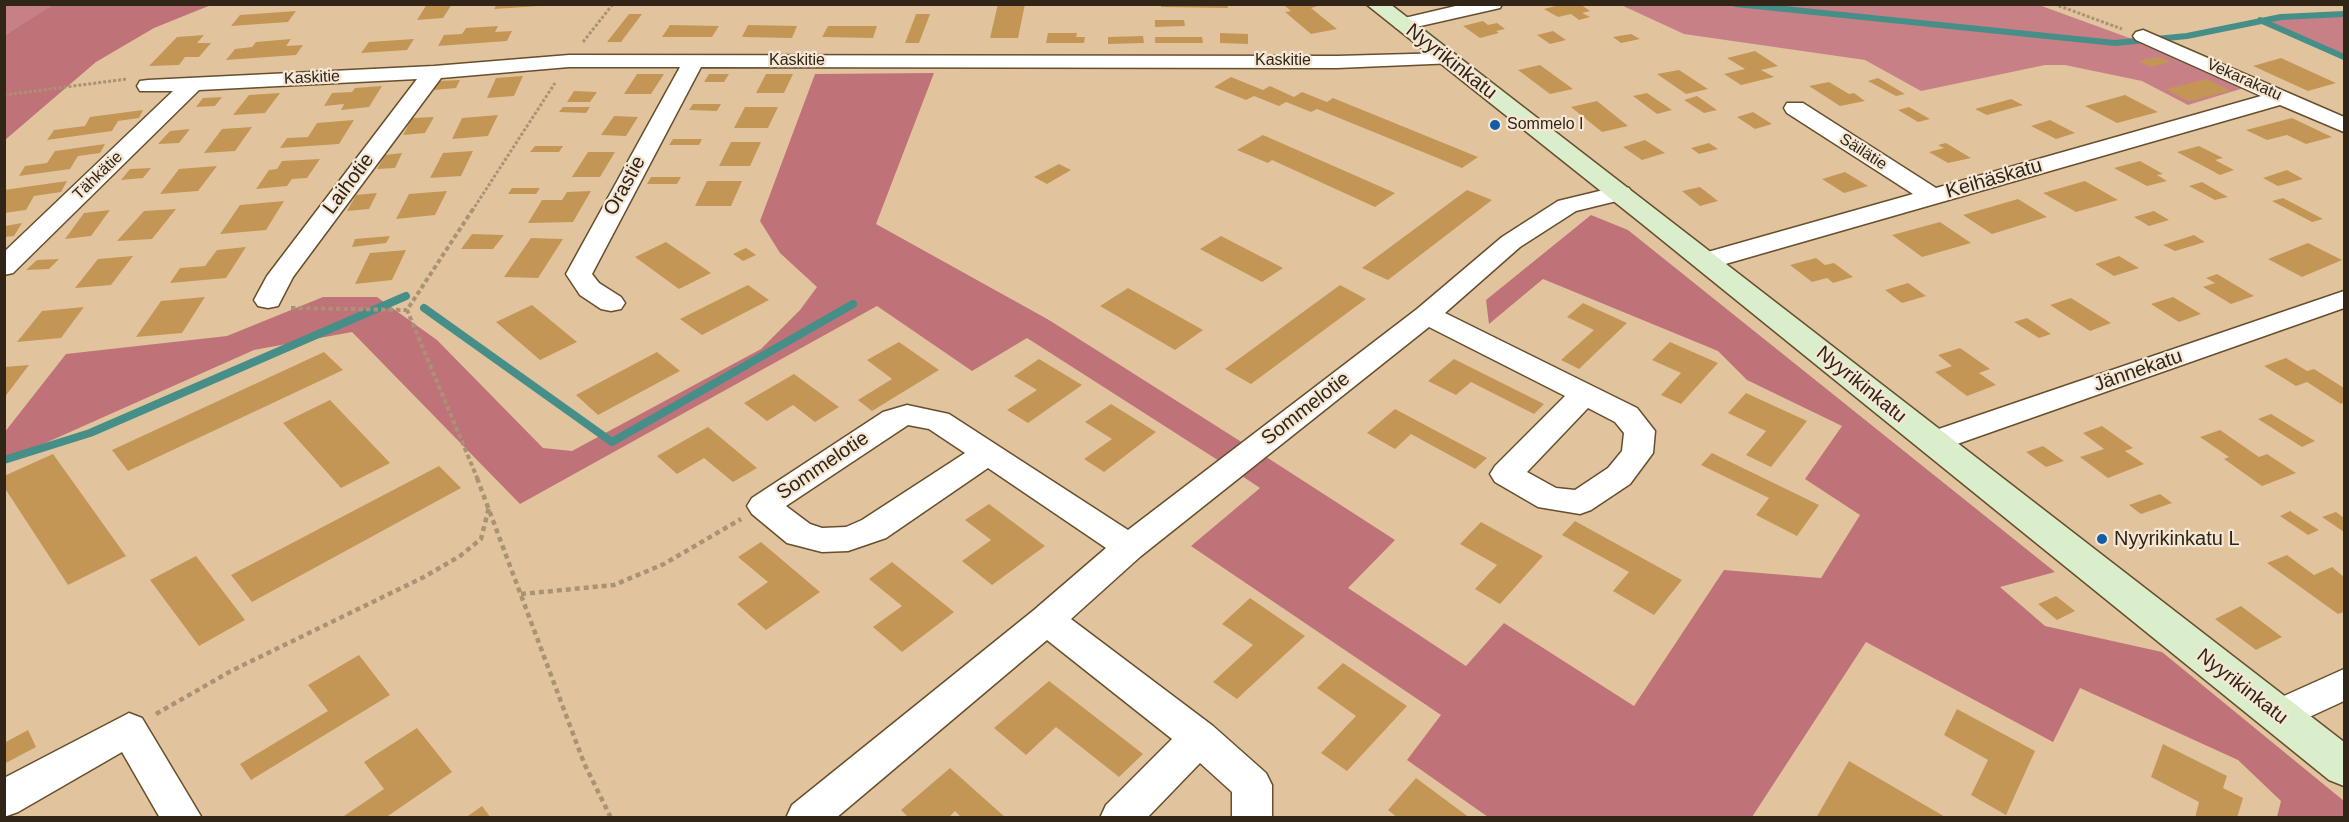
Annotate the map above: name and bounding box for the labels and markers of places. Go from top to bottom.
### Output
place label: Sommelo I [1507,115,1583,135]
marker: Sommelo I [1488,118,1502,132]
place label: Nyyrikinkatu L [2114,527,2240,551]
marker: Nyyrikinkatu L [2095,532,2109,546]

